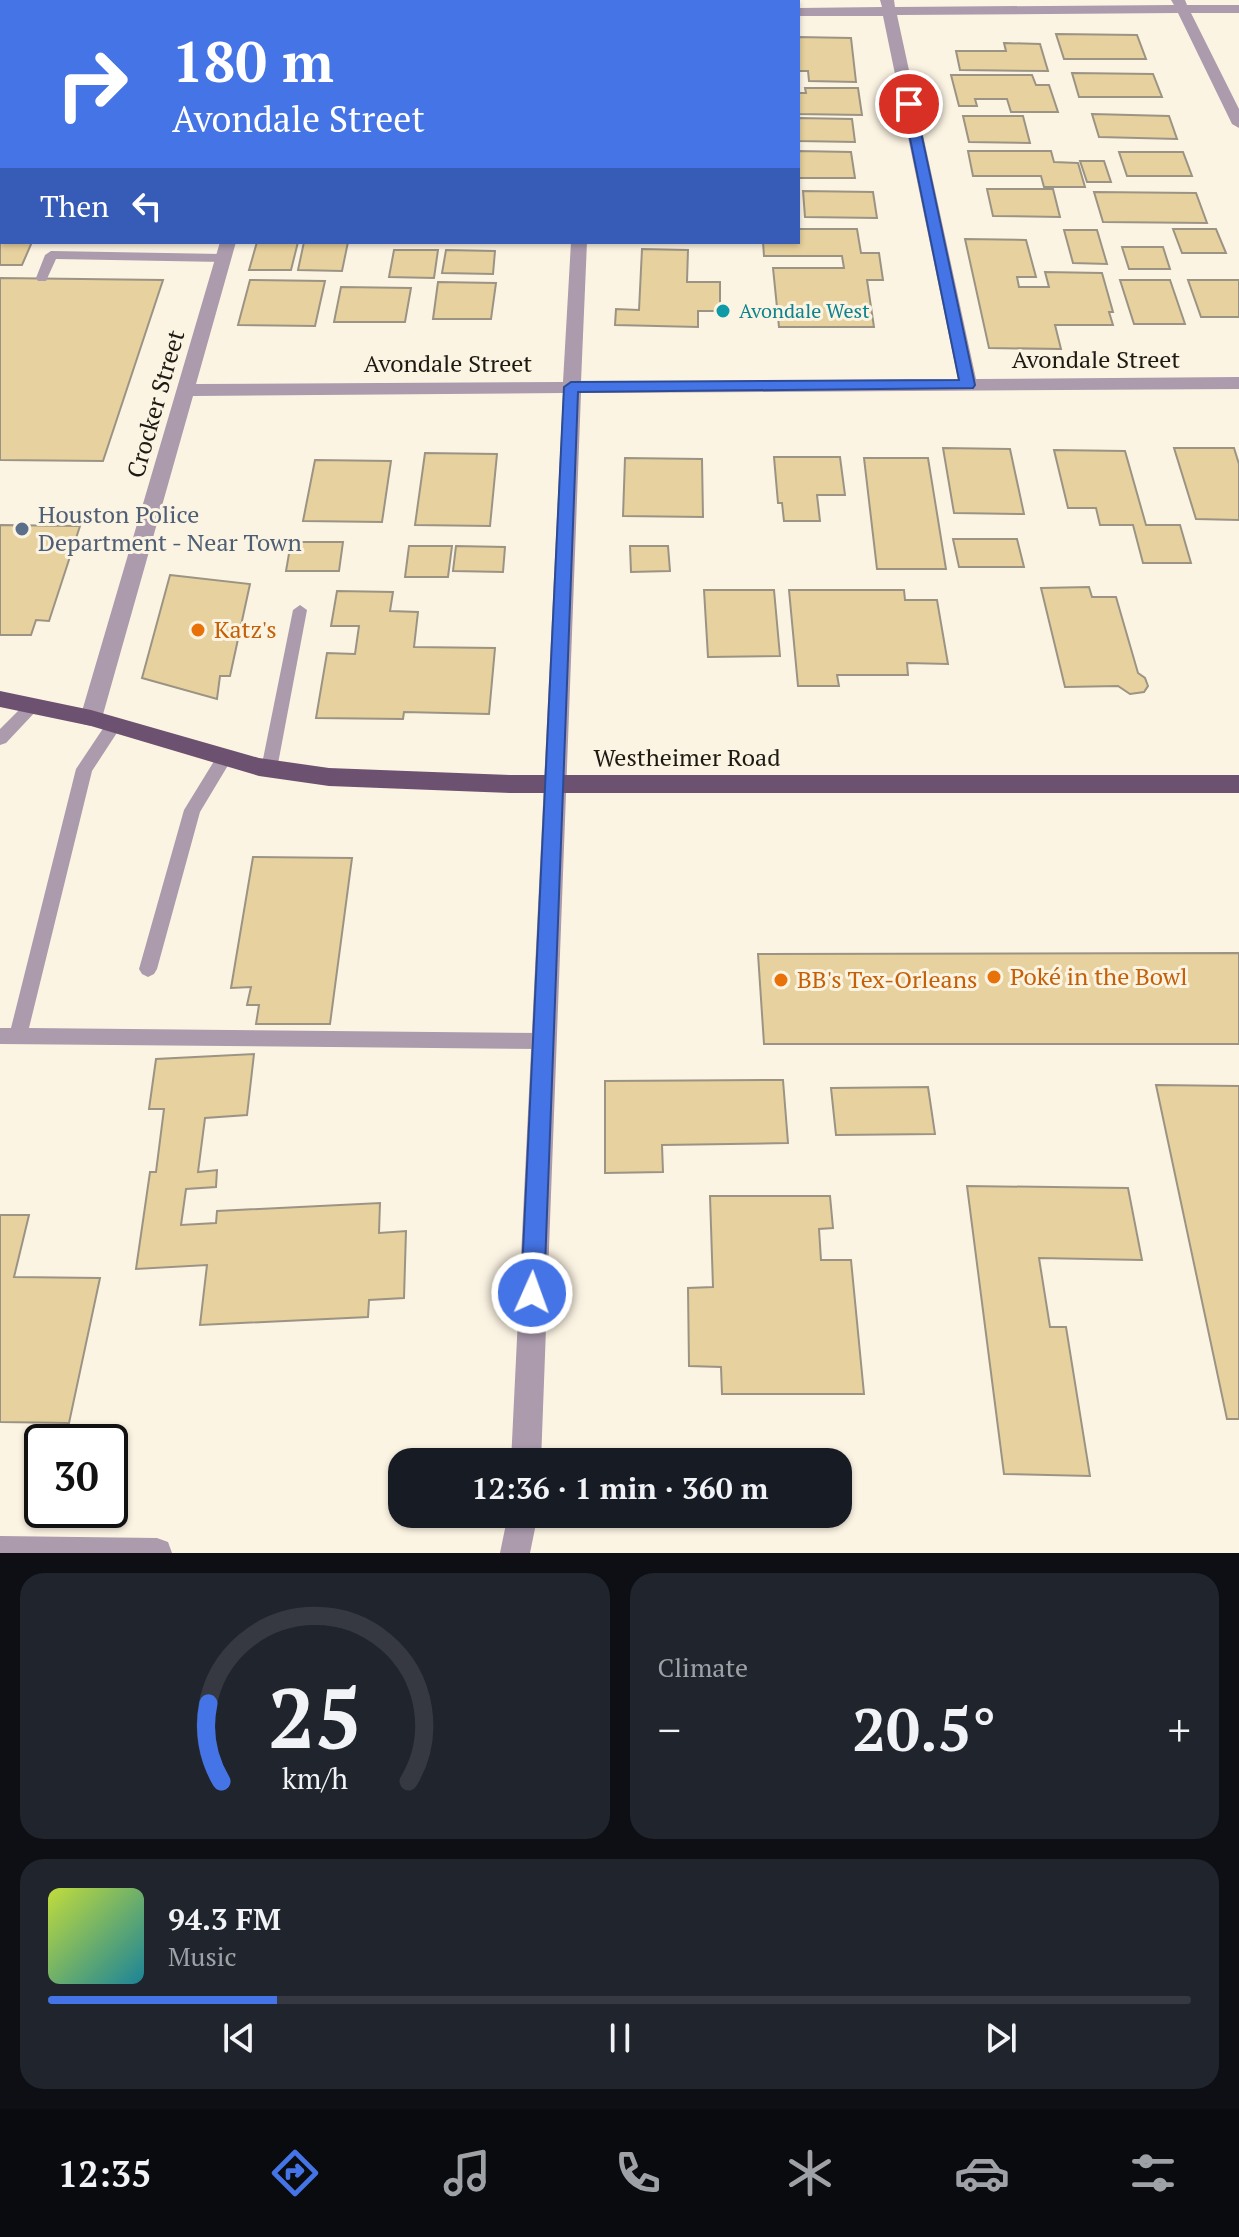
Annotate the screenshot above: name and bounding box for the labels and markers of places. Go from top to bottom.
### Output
pin [875,70,943,138]
place label: Avondale West [739,297,870,324]
marker: Avondale West [714,302,732,320]
place label: Houston Police Department - Near Town [38,498,302,558]
marker: Houston Police Department - Near Town [13,520,31,538]
place label: Katz's [214,613,277,645]
marker: Katz's [189,621,207,639]
place label: Poké in the Bowl [1010,960,1188,992]
place label: BB's Tex-Orleans [797,963,977,995]
marker: Poké in the Bowl [985,968,1003,986]
marker: BB's Tex-Orleans [772,971,790,989]

